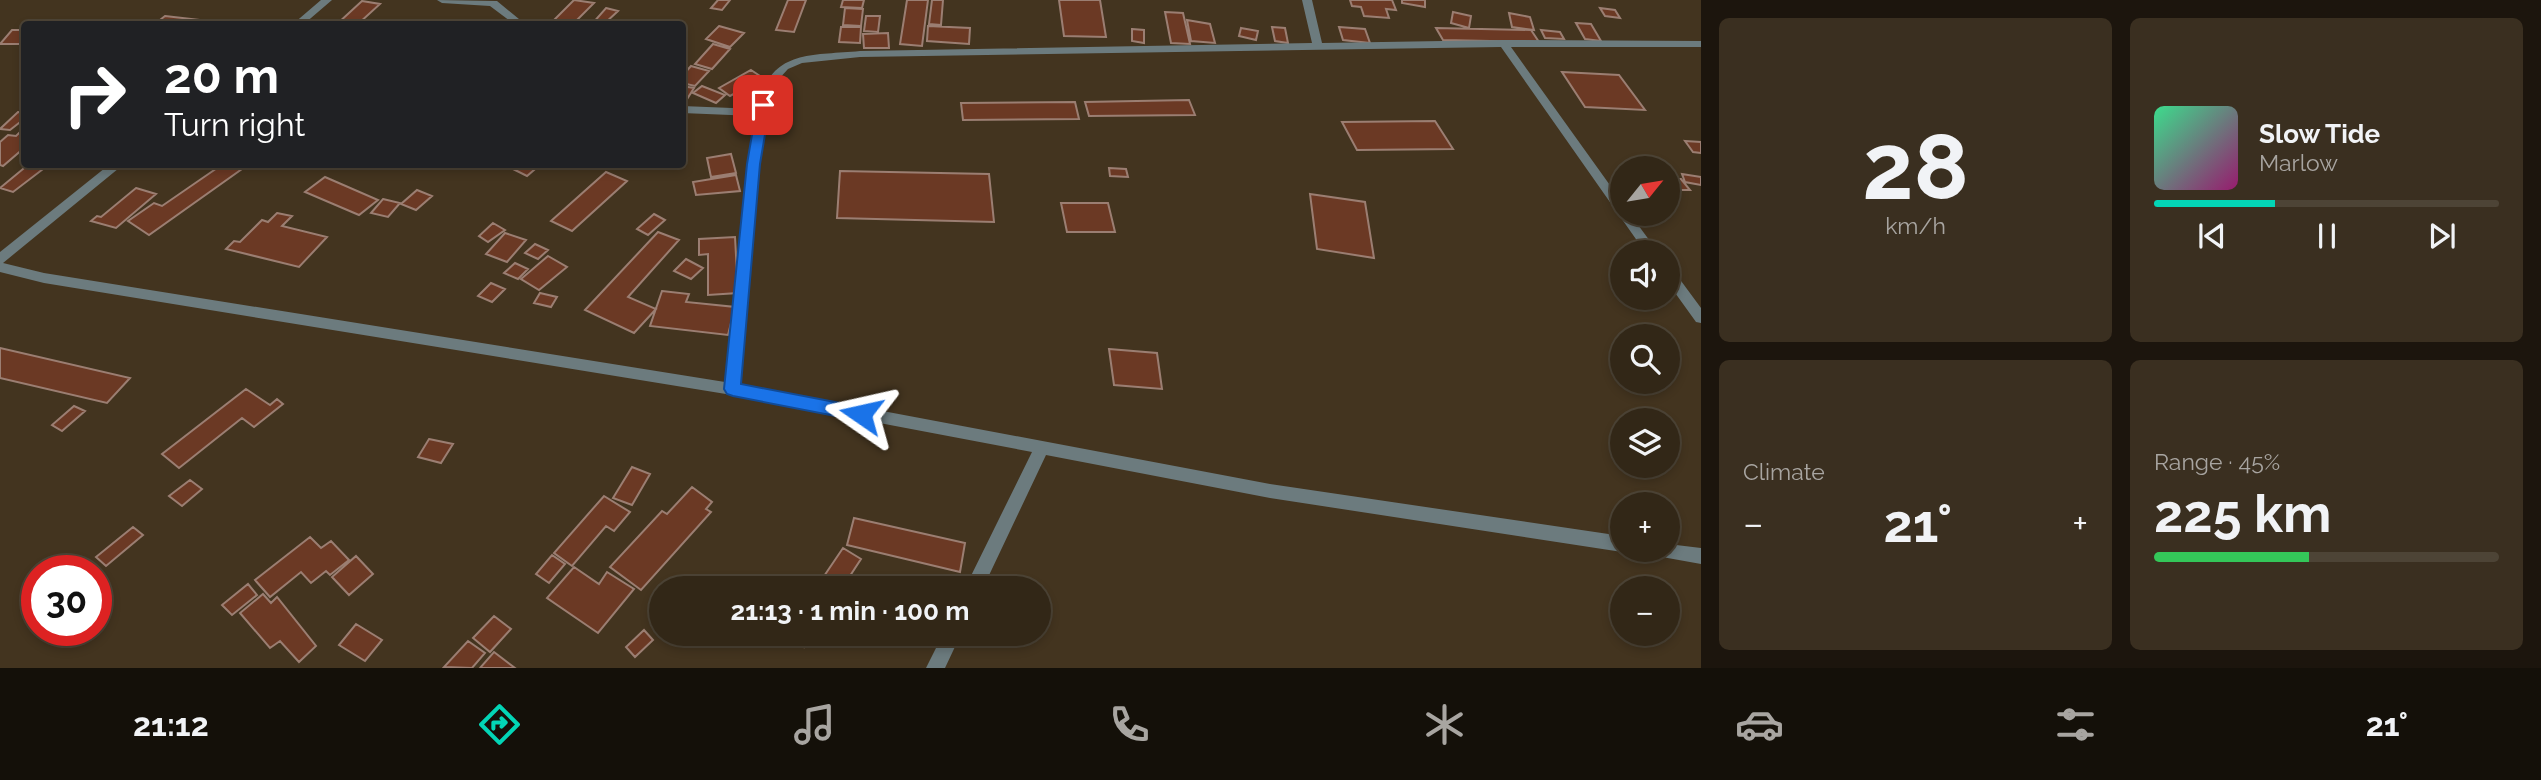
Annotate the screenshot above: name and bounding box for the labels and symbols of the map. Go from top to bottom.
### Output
pin [733,75,793,135]
north arrow [1610,156,1680,226]
position arrow [824,377,898,451]
speed limit sign: 30 [21,555,112,646]

